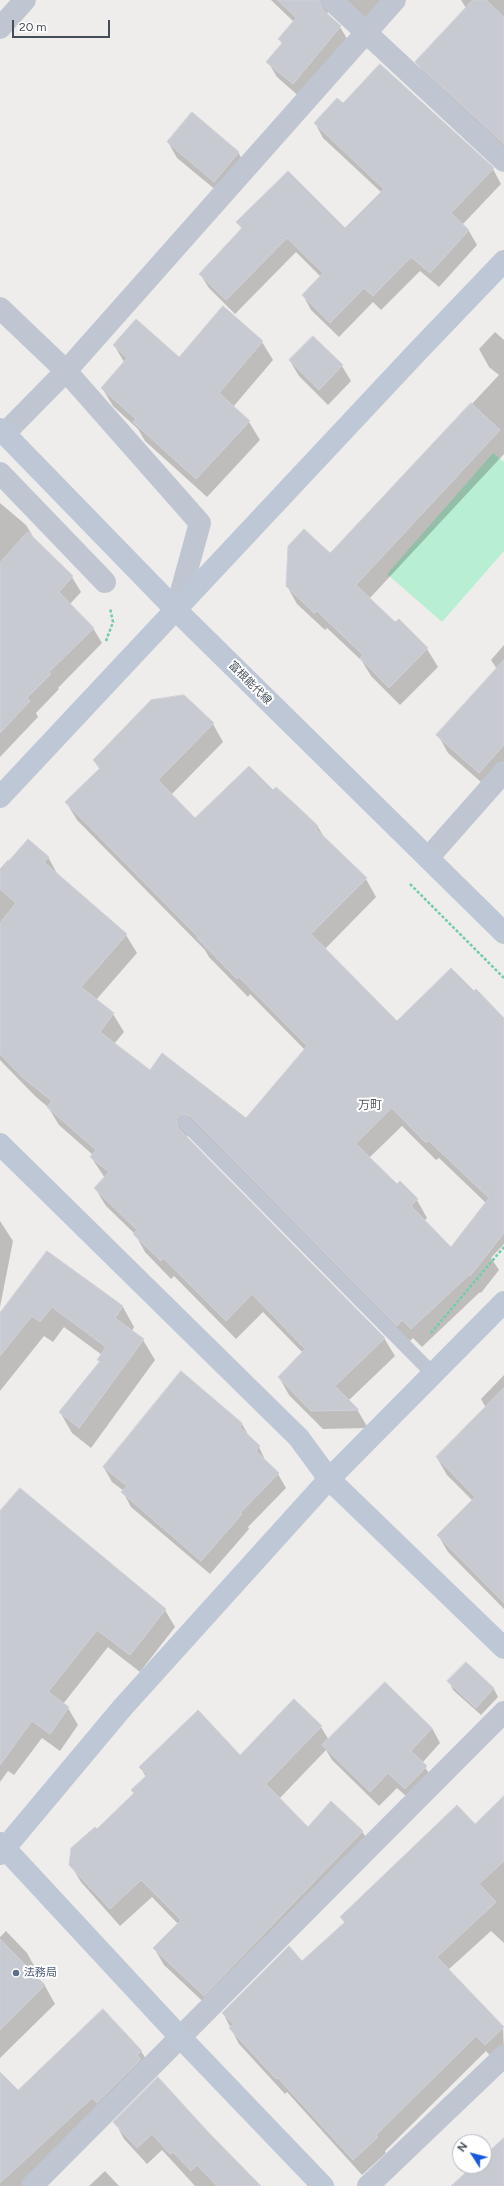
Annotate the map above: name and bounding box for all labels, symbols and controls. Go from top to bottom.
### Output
scale bar [14,12,112,38]
text: 20 m [19,20,47,34]
street label: 富根能代線 [226,659,274,707]
district label: 万町 [358,1098,382,1112]
place label: 法務局 [24,1966,57,1980]
marker: 法務局 [11,1968,21,1978]
north arrow [452,2134,492,2174]
text: N [455,2140,470,2155]

